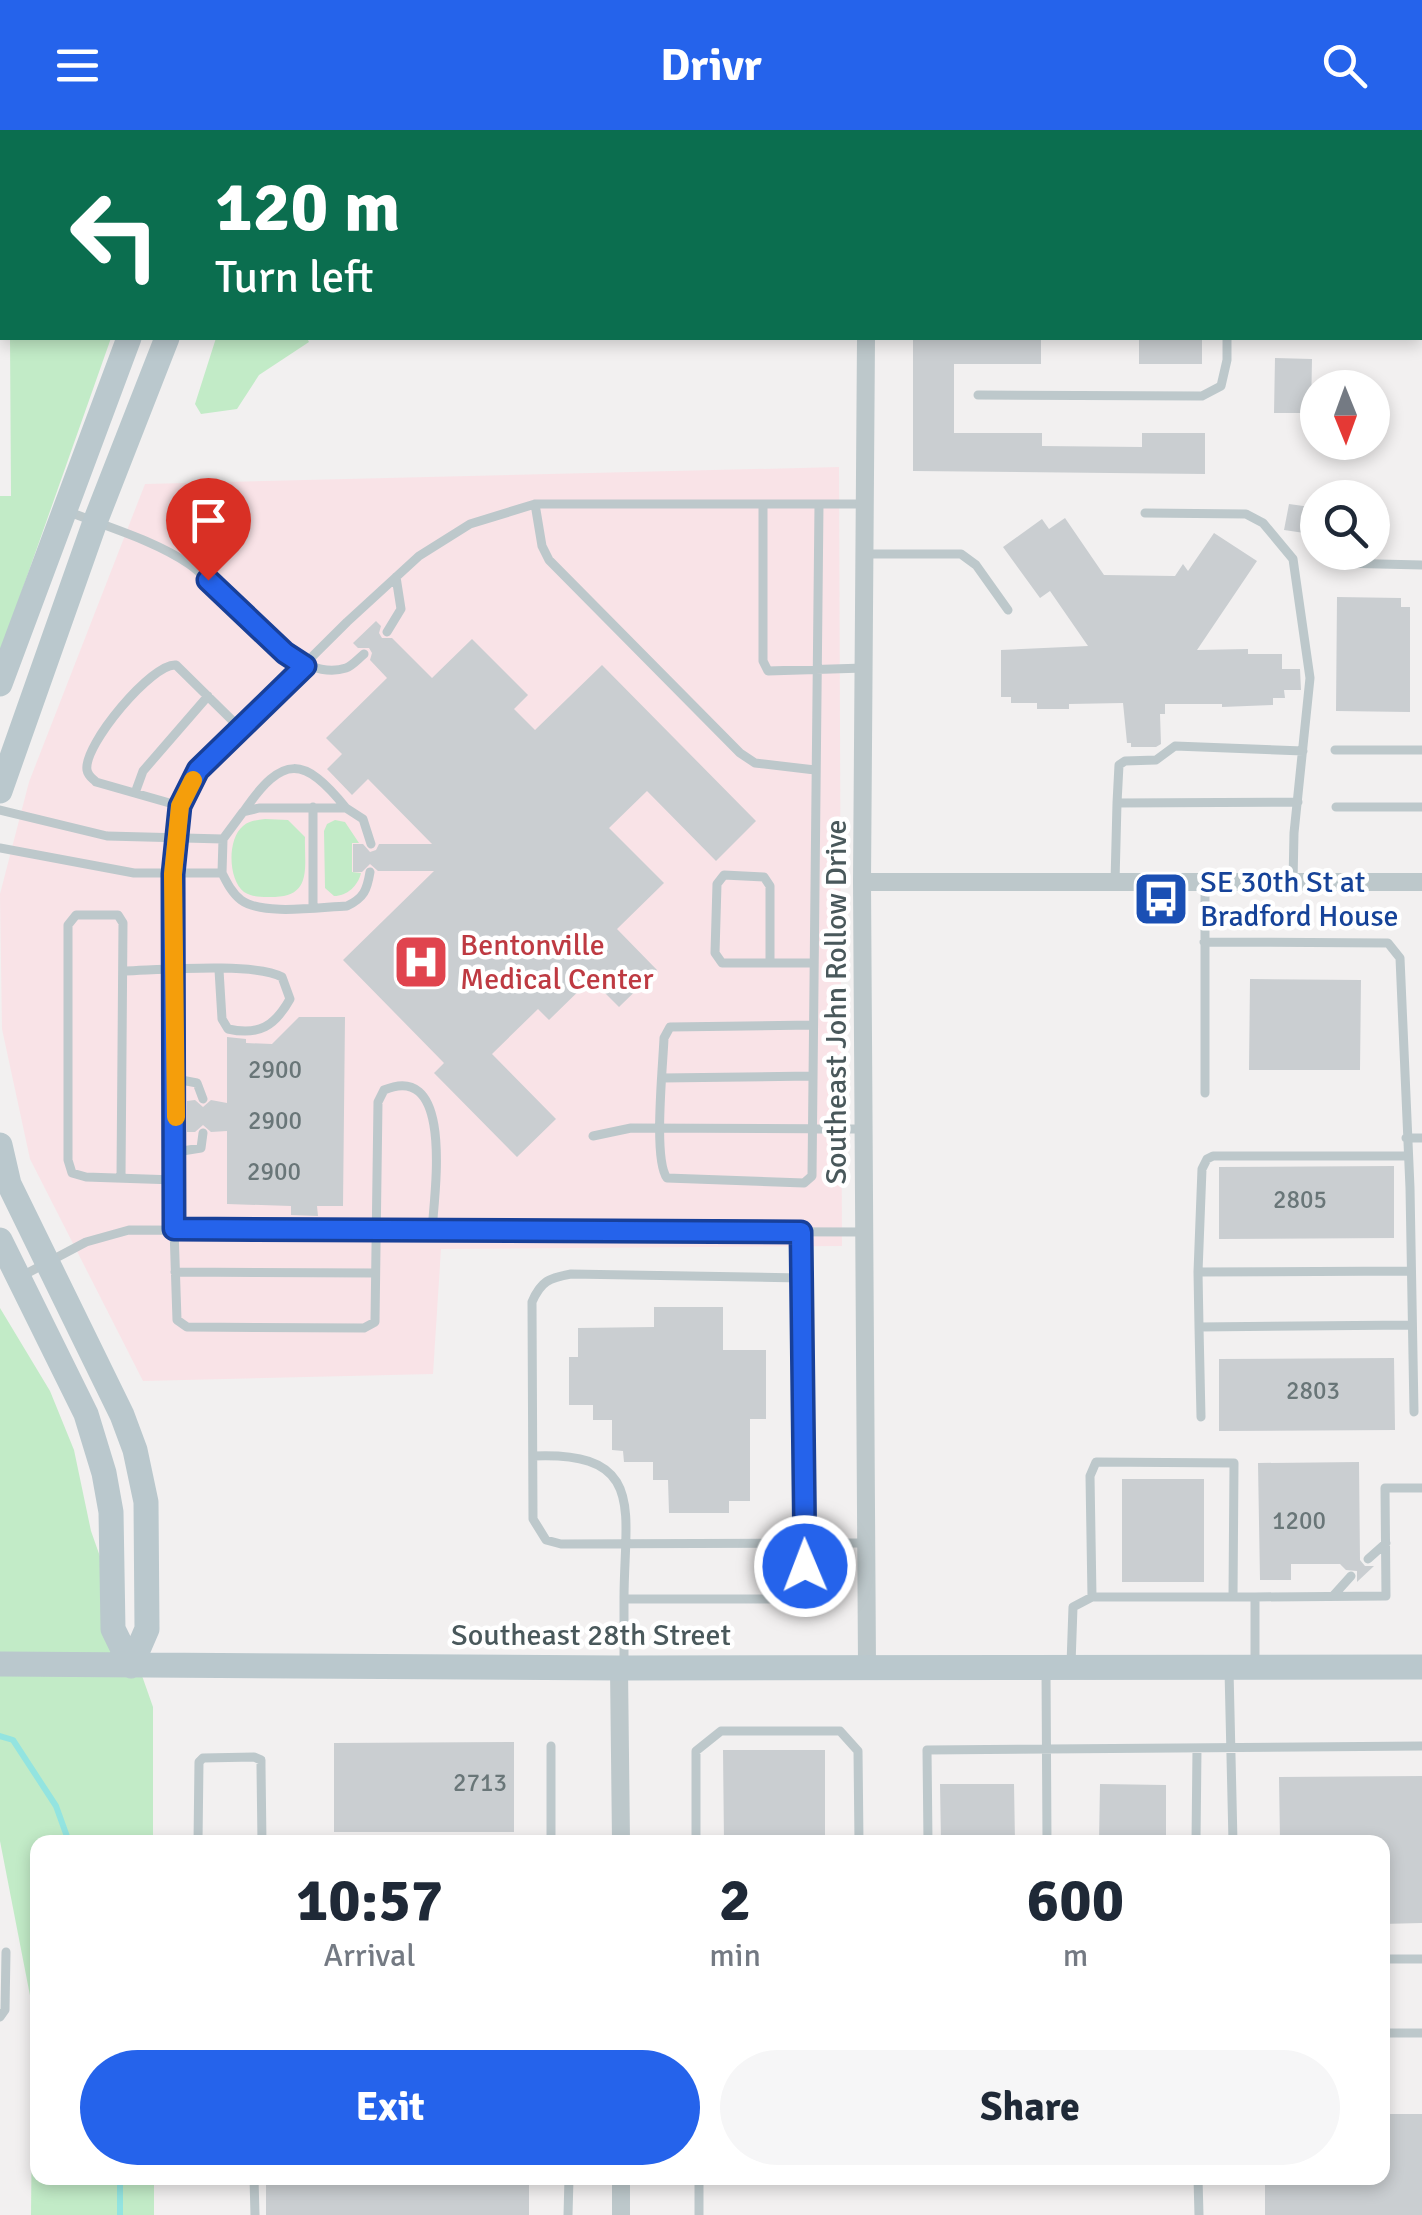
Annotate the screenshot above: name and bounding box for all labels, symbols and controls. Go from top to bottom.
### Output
icon: menu [50,38,105,93]
text: Drivr [660,38,762,93]
icon: search [1317,38,1372,93]
text: 120 m [215,164,400,250]
icon: left [50,170,180,300]
text: Turn left [215,250,374,305]
north arrow [1300,370,1390,460]
map controls [1300,370,1390,570]
pin [166,478,251,581]
button: search [1300,480,1390,570]
icon: arrive [181,493,236,548]
street label: Southeast John Rollow Drive [818,819,855,1185]
place label: SE 30th St at Bradford House [1200,864,1399,935]
bus stop icon: SE 30th St at Bradford House [1131,869,1191,929]
place label: Bentonville Medical Center [460,927,653,998]
hospital icon: Bentonville Medical Center [391,932,451,992]
house number: 2900 [248,1054,302,1085]
house number: 2900 [248,1105,302,1136]
house number: 2900 [247,1156,301,1187]
house number: 2805 [1273,1184,1327,1215]
house number: 2803 [1286,1375,1340,1406]
house number: 1200 [1272,1505,1326,1536]
position arrow [753,1514,857,1618]
street label: Southeast 28th Street [451,1617,731,1654]
house number: 2713 [453,1767,507,1798]
text: 10:57 [296,1864,443,1938]
text: 2 [719,1864,751,1938]
text: 600 [1027,1864,1124,1938]
text: Arrival [324,1936,416,1975]
text: min [709,1936,761,1975]
text: m [1063,1936,1088,1975]
button: Exit [80,2050,700,2165]
button: Share [720,2050,1340,2165]

